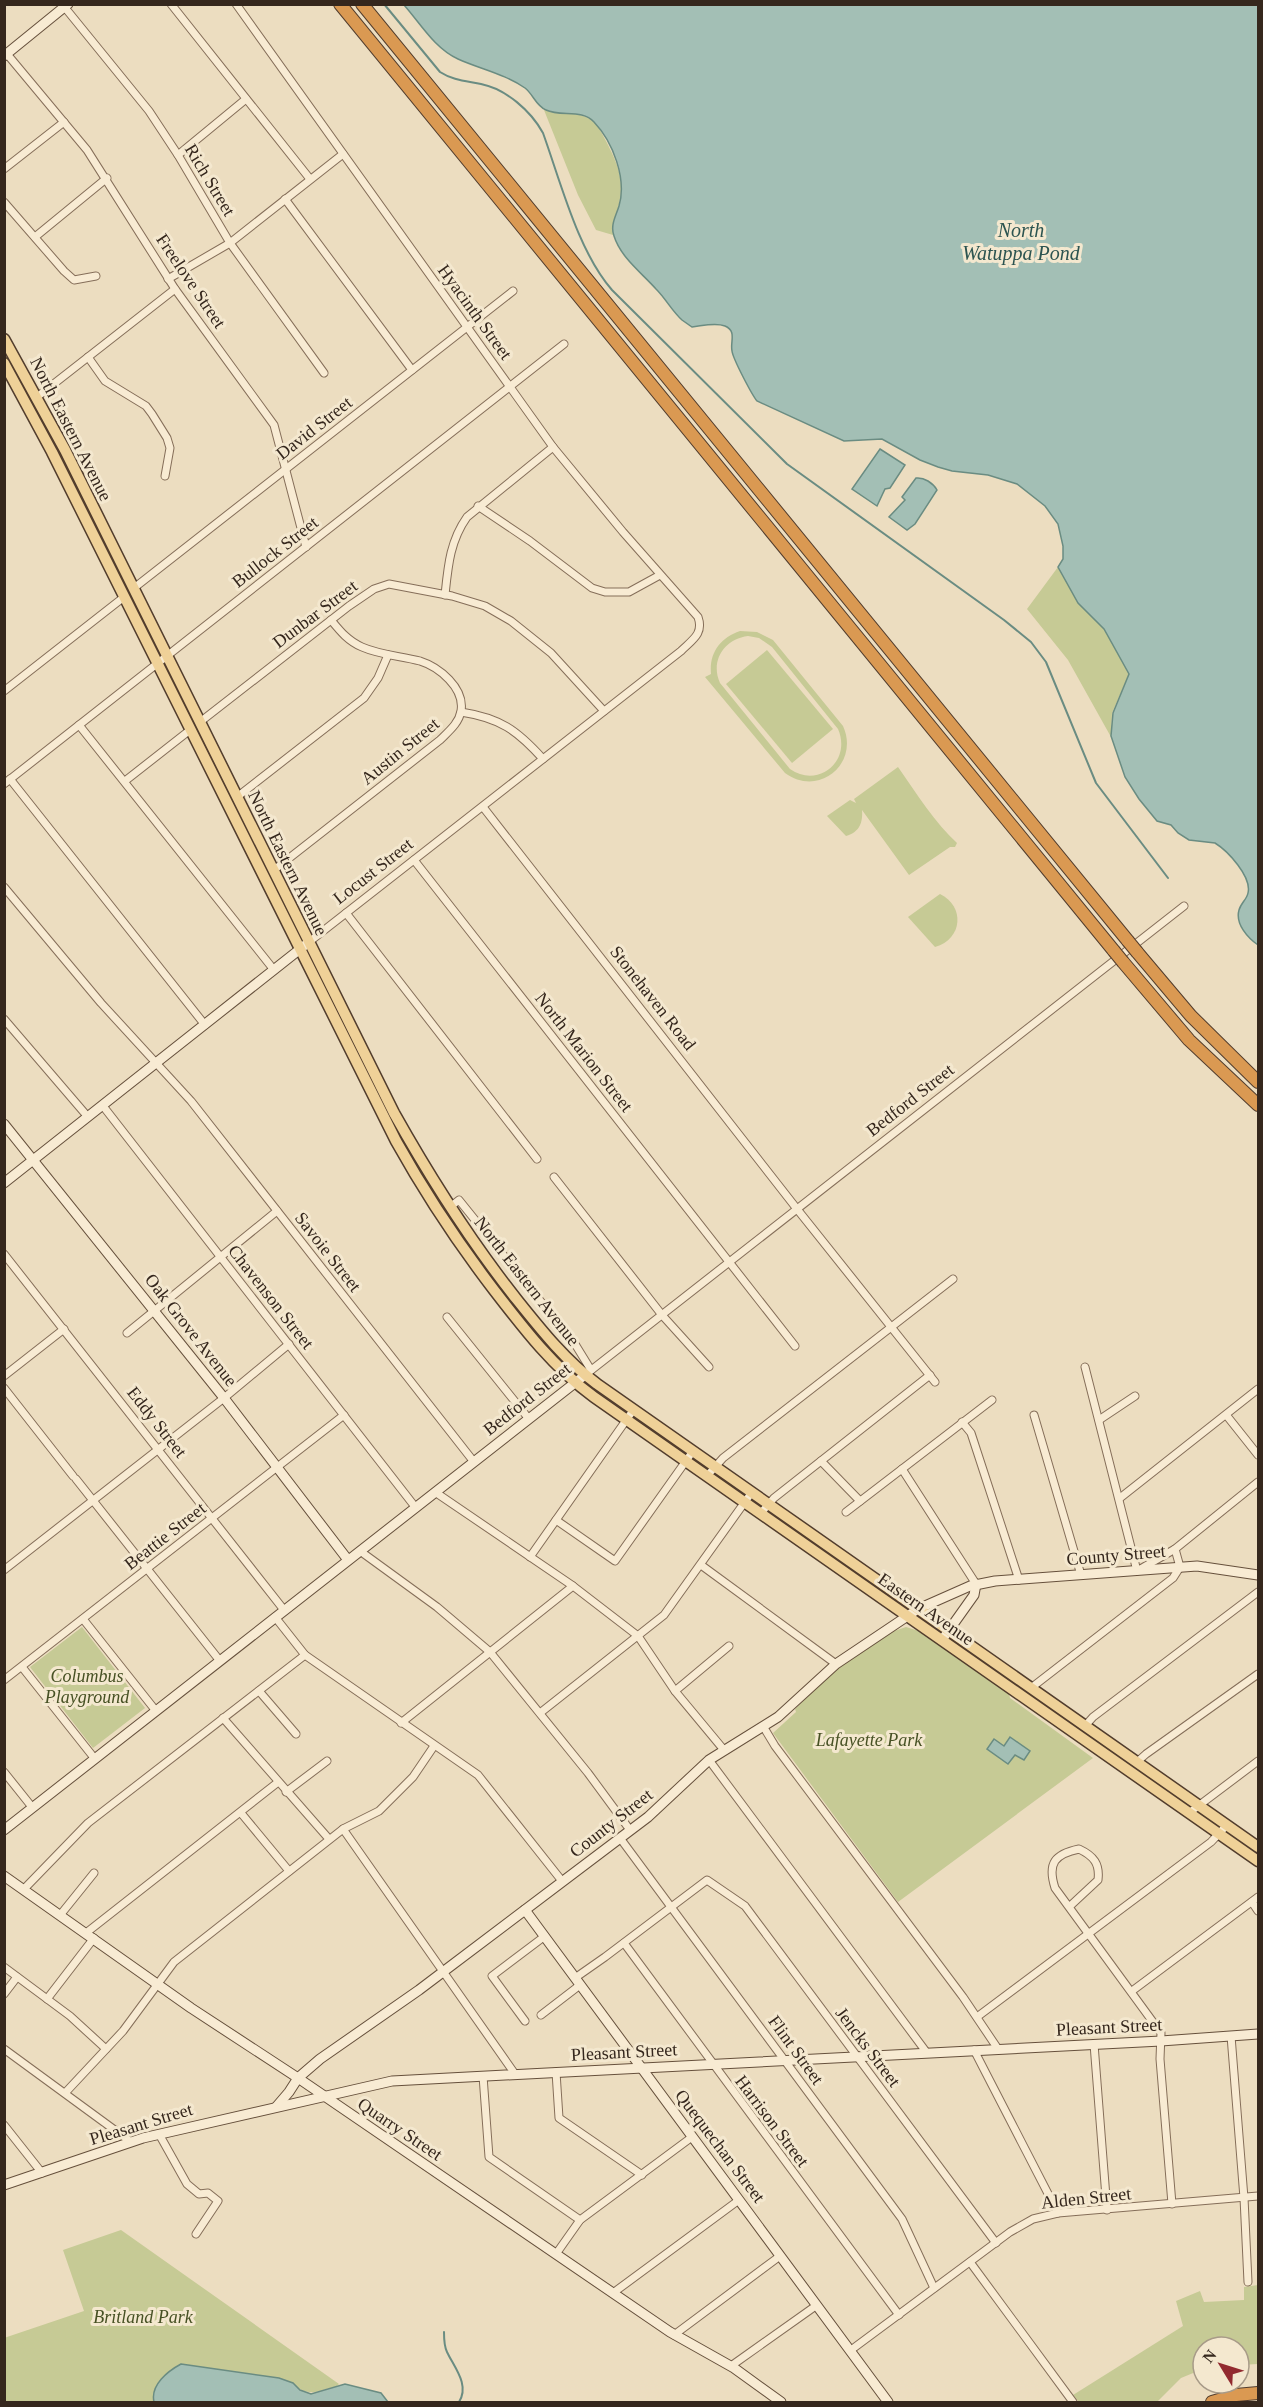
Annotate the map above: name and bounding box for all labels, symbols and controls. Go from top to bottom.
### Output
street label: Rich Street [181,140,239,220]
water label: North Watuppa Pond [962,219,1081,265]
street label: Freelove Street [152,230,230,332]
street label: Hyacinth Street [434,261,516,363]
street label: North Eastern Avenue [26,354,116,504]
street label: David Street [272,392,356,464]
street label: Bullock Street [228,512,322,592]
street label: Dunbar Street [269,576,361,652]
street label: Austin Street [357,713,443,789]
street label: North Eastern Avenue [244,787,332,939]
street label: Locust Street [329,834,417,908]
street label: Stonehaven Road [606,942,700,1054]
street label: North Marion Street [531,988,637,1116]
street label: Bedford Street [862,1060,958,1140]
street label: Savoie Street [291,1208,365,1296]
street label: North Eastern Avenue [470,1212,584,1350]
street label: Chavenson Street [224,1241,318,1353]
street label: Oak Grove Avenue [141,1270,241,1390]
street label: Bedford Street [479,1359,575,1439]
street label: Eddy Street [123,1383,191,1461]
street label: Beattie Street [120,1498,210,1574]
street label: County Street [1066,1541,1166,1569]
street label: Eastern Avenue [874,1569,978,1649]
park label: Columbus Playground [44,1666,130,1707]
park label: Lafayette Park [815,1730,923,1750]
street label: County Street [566,1784,656,1862]
street label: Jencks Street [832,2003,904,2091]
street label: Flint Street [764,2012,828,2088]
street label: Pleasant Street [1055,2014,1163,2040]
street label: Pleasant Street [570,2039,678,2065]
street label: Harrison Street [731,2071,813,2171]
street label: Quequechan Street [671,2085,769,2207]
street label: Quarry Street [354,2093,446,2165]
street label: Pleasant Street [87,2099,195,2149]
street label: Alden Street [1040,2183,1132,2213]
park label: Britland Park [93,2307,194,2327]
north arrow [1191,2335,1251,2395]
text: N [1199,2346,1220,2366]

